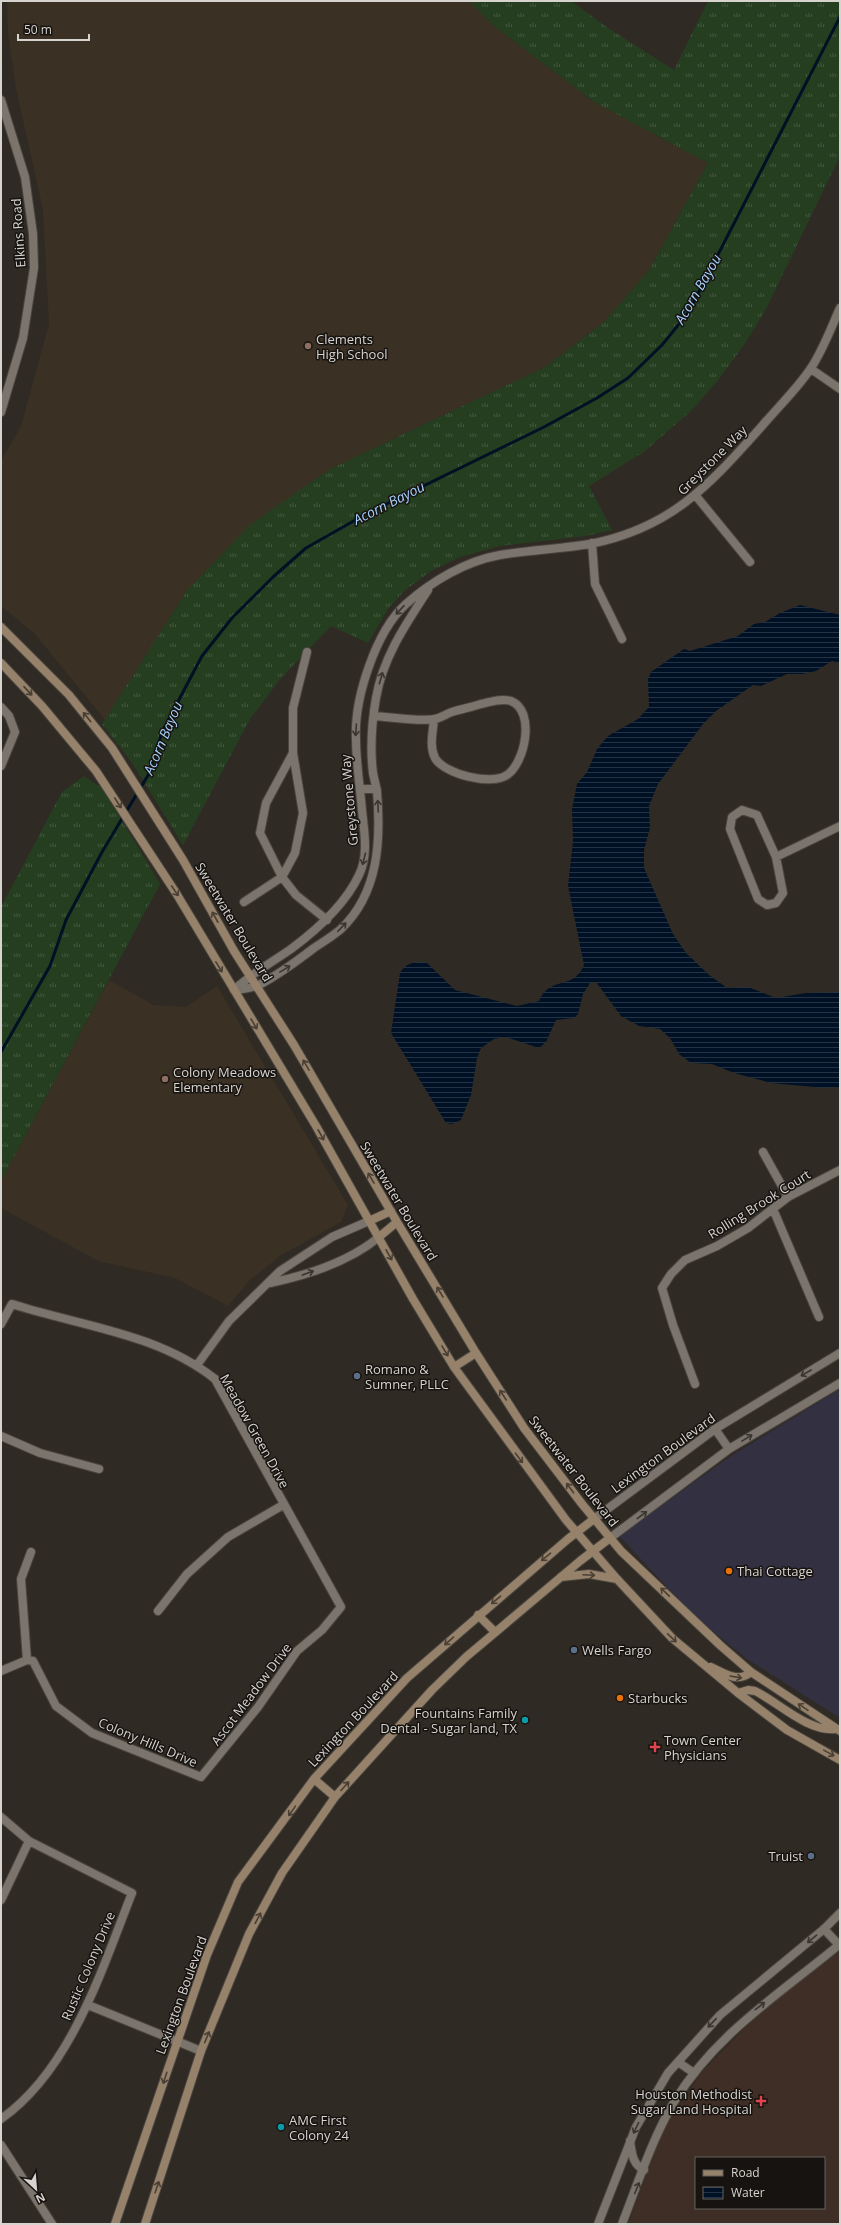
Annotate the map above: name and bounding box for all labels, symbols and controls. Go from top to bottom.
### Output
scale bar [18,16,89,42]
text: 50 m [24,21,52,38]
street label: Elkins Road [7,198,29,268]
water label: Acorn Bayou [669,250,725,328]
place label: Clements High School [316,330,388,363]
marker: Clements High School [303,341,313,351]
street label: Greystone Way [673,421,751,499]
water label: Acorn Bayou [349,476,428,529]
one-way arrow [395,605,405,615]
one-way arrow [378,671,385,684]
one-way arrow [23,686,33,696]
water label: Acorn Bayou [138,698,187,778]
one-way arrow [83,712,92,723]
one-way arrow [353,723,360,736]
street label: Greystone Way [336,753,362,846]
one-way arrow [114,797,122,809]
one-way arrow [374,800,381,813]
one-way arrow [359,853,367,866]
street label: Sweetwater Boulevard [191,859,277,985]
one-way arrow [171,885,179,897]
one-way arrow [211,911,219,923]
one-way arrow [337,922,347,932]
one-way arrow [216,961,224,973]
one-way arrow [279,964,291,972]
one-way arrow [251,1018,259,1030]
one-way arrow [302,1060,310,1071]
place label: Colony Meadows Elementary [173,1063,276,1096]
marker: Colony Meadows Elementary [160,1074,170,1084]
one-way arrow [318,1129,326,1141]
street label: Sweetwater Boulevard [356,1138,442,1264]
street label: Rolling Brook Court [704,1165,814,1243]
one-way arrow [367,1172,375,1184]
one-way arrow [385,1249,393,1261]
one-way arrow [301,1269,313,1277]
one-way arrow [436,1287,444,1298]
one-way arrow [441,1345,449,1357]
place label: Romano & Sumner, PLLC [365,1360,449,1393]
one-way arrow [800,1369,812,1377]
street label: Meadow Green Drive [216,1371,294,1491]
marker: Romano & Sumner, PLLC [352,1371,362,1381]
one-way arrow [499,1390,507,1401]
street label: Lexington Boulevard [607,1409,719,1497]
street label: Sweetwater Boulevard [525,1412,623,1530]
one-way arrow [741,1434,753,1442]
one-way arrow [515,1452,524,1463]
one-way arrow [566,1483,574,1494]
one-way arrow [636,1511,647,1519]
one-way arrow [542,1552,552,1561]
place label: Thai Cottage [737,1562,813,1580]
marker: Thai Cottage [724,1566,734,1576]
one-way arrow [582,1572,595,1579]
one-way arrow [660,1587,670,1597]
one-way arrow [491,1595,502,1604]
one-way arrow [667,1633,677,1642]
one-way arrow [444,1636,454,1645]
street label: Ascot Meadow Drive [207,1639,295,1749]
place label: Wells Fargo [582,1641,652,1659]
marker: Wells Fargo [569,1645,579,1655]
street label: Lexington Boulevard [304,1667,402,1771]
one-way arrow [729,1673,742,1681]
place label: Starbucks [628,1689,687,1707]
marker: Starbucks [615,1693,625,1703]
one-way arrow [798,1703,809,1711]
place label: Fountains Family Dental - Sugar land, TX [380,1704,517,1737]
street label: Colony Hills Drive [96,1713,200,1771]
marker: Fountains Family Dental - Sugar land, TX [520,1715,530,1725]
place label: Town Center Physicians [664,1731,742,1764]
marker: Town Center Physicians [649,1741,661,1753]
one-way arrow [822,1750,834,1758]
one-way arrow [340,1781,350,1791]
one-way arrow [288,1805,296,1816]
place label: Truist [768,1847,803,1865]
marker: Truist [806,1851,816,1861]
street label: Rustic Colony Drive [57,1909,119,2023]
one-way arrow [255,1912,262,1924]
street label: Lexington Boulevard [151,1933,211,2057]
one-way arrow [806,1935,817,1944]
one-way arrow [755,2002,766,2011]
one-way arrow [708,2018,717,2028]
one-way arrow [203,2031,211,2043]
one-way arrow [161,2071,168,2084]
place label: Houston Methodist Sugar Land Hospital [631,2085,752,2118]
marker: Houston Methodist Sugar Land Hospital [755,2095,767,2107]
place label: AMC First Colony 24 [289,2111,349,2144]
one-way arrow [632,2121,639,2133]
marker: AMC First Colony 24 [276,2122,286,2132]
legend [695,2157,825,2209]
text: Road [731,2164,760,2181]
north arrow [16,2169,56,2209]
one-way arrow [154,2181,161,2194]
one-way arrow [633,2182,641,2194]
text: Water [731,2184,765,2201]
text: N [33,2190,48,2207]

